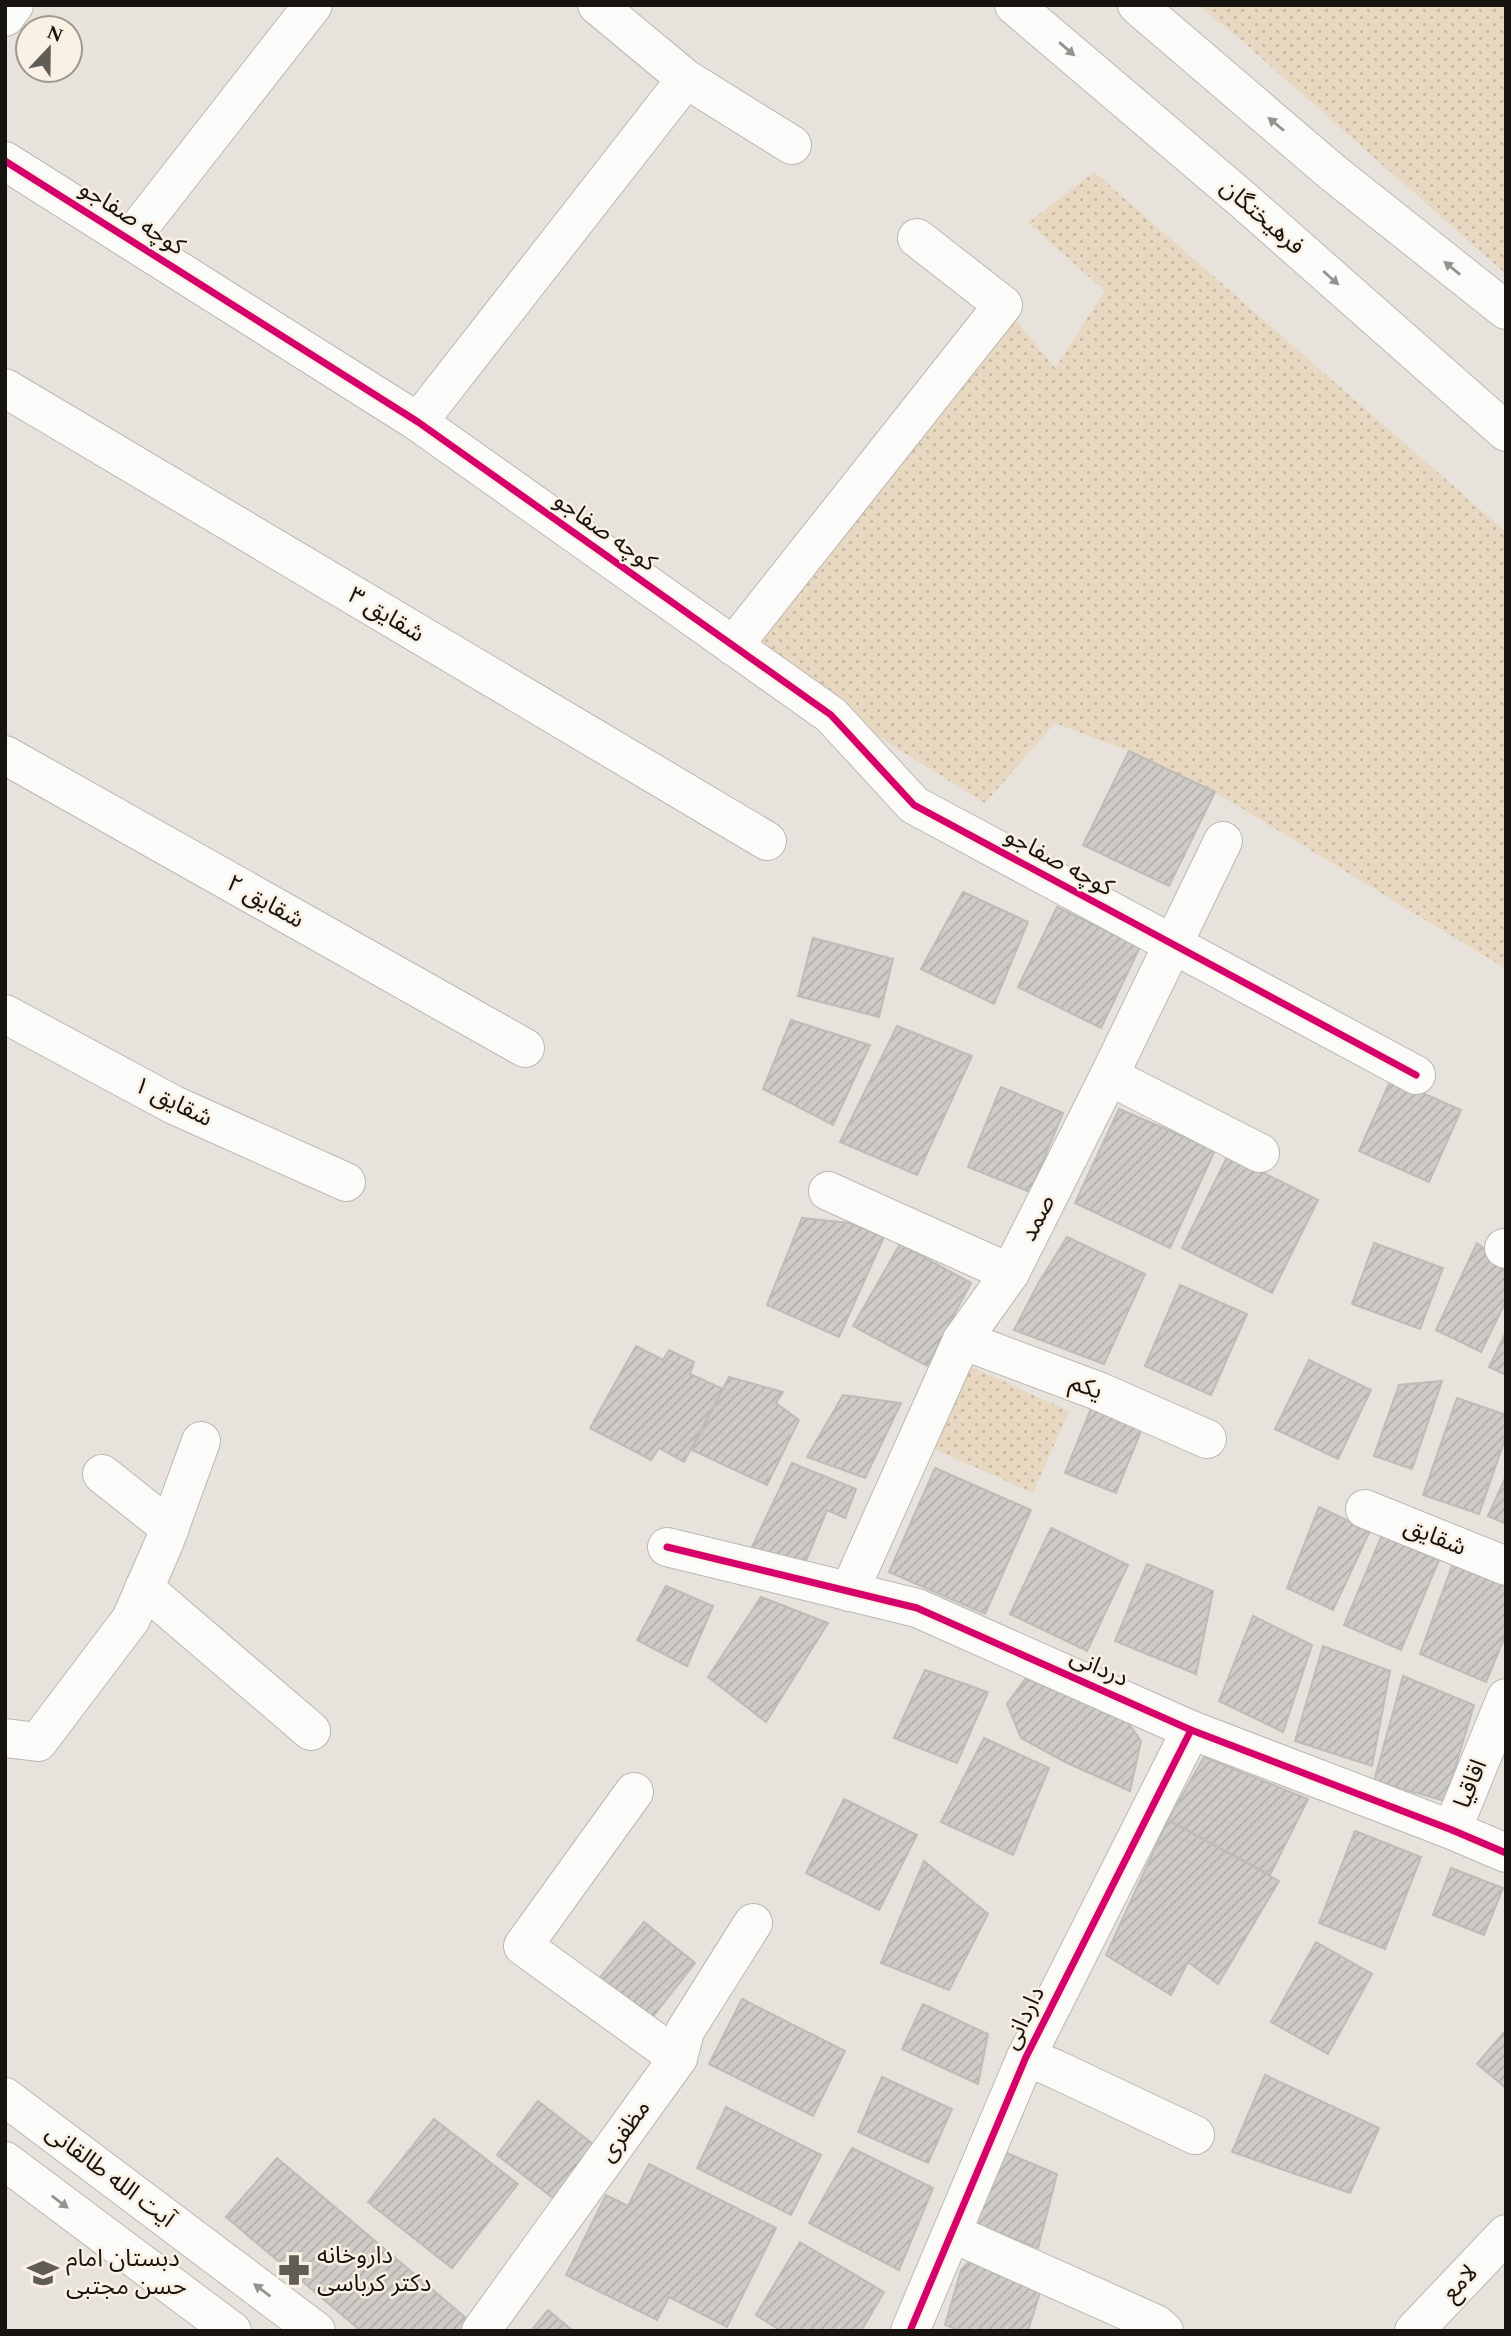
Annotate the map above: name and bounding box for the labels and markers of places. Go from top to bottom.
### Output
place label: داروخانه دکتر کرباسی [317,2238,431,2302]
place label: دبستان امام حسن مجتبی [66,2241,187,2305]
pharmacy icon: داروخانه دکتر کرباسی [277,2253,311,2287]
school or university icon: دبستان امام حسن مجتبی [26,2256,60,2290]

